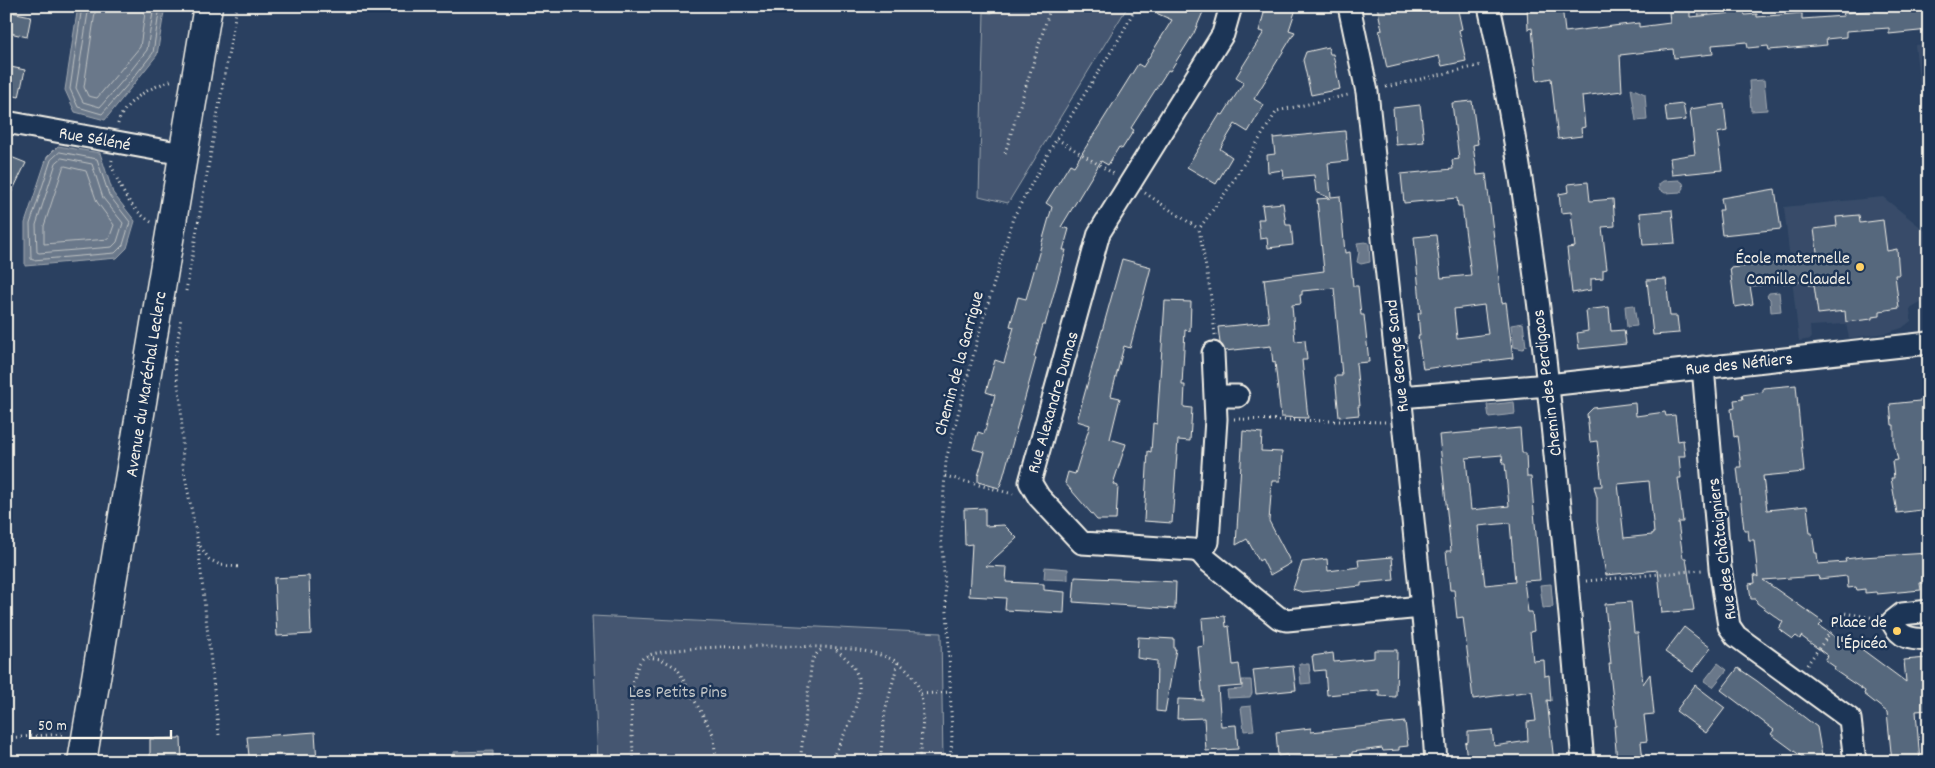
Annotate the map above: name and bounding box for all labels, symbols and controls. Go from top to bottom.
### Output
street label: Rue Séléné [57,122,133,159]
place label: École maternelle Camille Claudel [1735,247,1851,293]
marker: École maternelle Camille Claudel [1854,261,1866,273]
street label: Chemin de la Garrigue [929,289,992,438]
street label: Avenue du Maréchal Leclerc [120,290,175,479]
street label: Rue George Sand [1380,298,1417,413]
street label: Chemin des Perdigaos [1527,308,1570,457]
street label: Rue Alexandre Dumas [1022,329,1087,477]
street label: Rue des Néfliers [1684,347,1794,384]
street label: Rue des Châtaigniers [1702,476,1745,621]
place label: Place de l'Épicéa [1830,611,1888,657]
marker: Place de l'Épicéa [1891,625,1903,637]
park label: Les Petits Pins [629,681,727,706]
scale bar [30,708,171,740]
text: 50 m [38,716,67,738]

